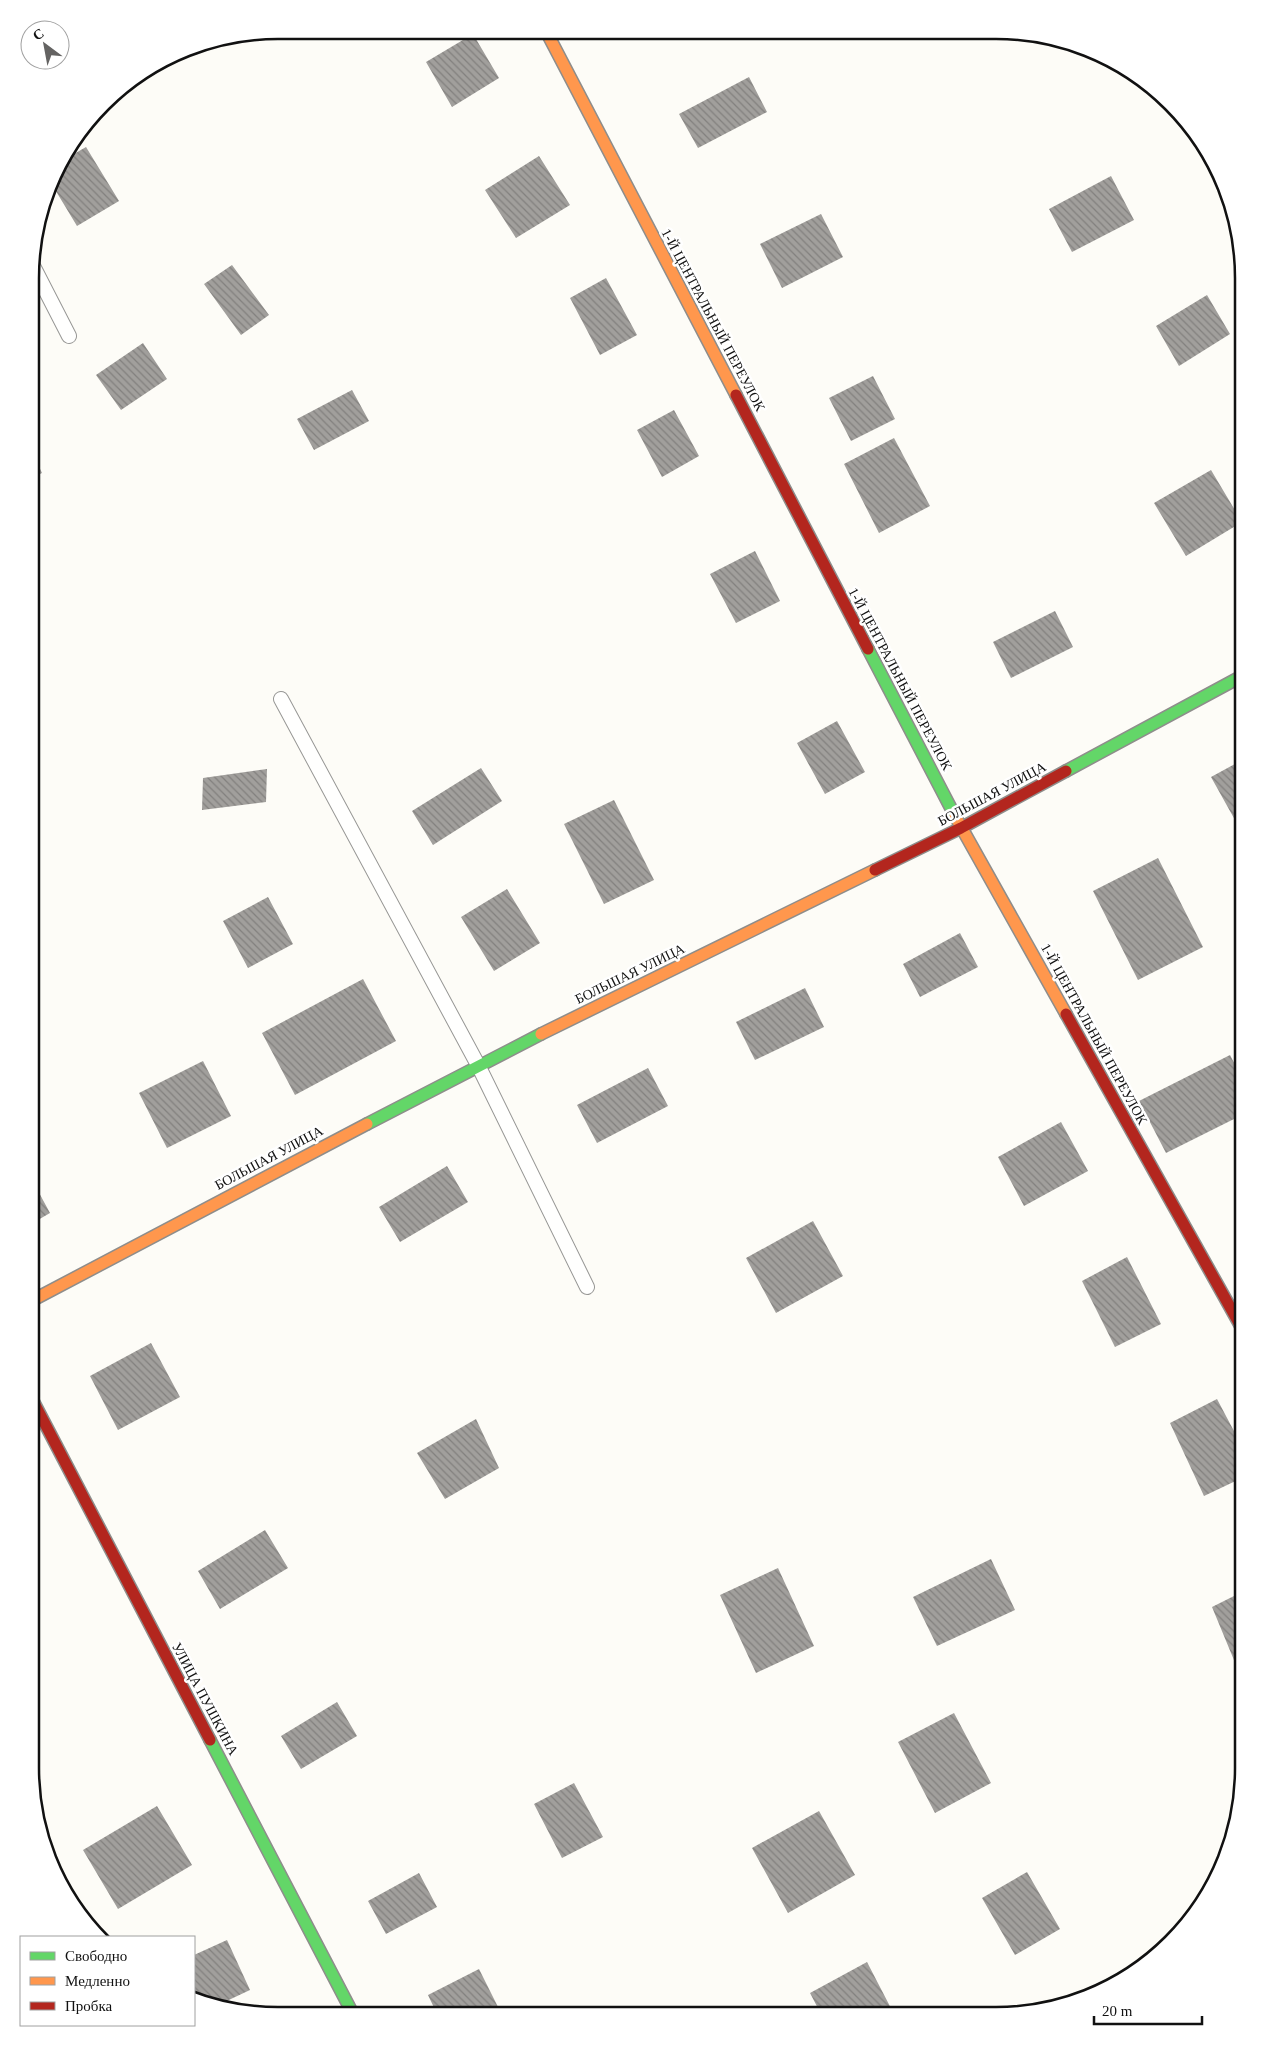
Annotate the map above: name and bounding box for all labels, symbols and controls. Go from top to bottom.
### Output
north arrow [20,20,70,70]
text: С [30,25,47,43]
street label: 1-Й ЦЕНТРАЛЬНЫЙ ПЕРЕУЛОК [658,226,769,414]
street label: 1-Й ЦЕНТРАЛЬНЫЙ ПЕРЕУЛОК [845,585,956,773]
street label: БОЛЬШАЯ УЛИЦА [935,759,1049,829]
street label: 1-Й ЦЕНТРАЛЬНЫЙ ПЕРЕУЛОК [1038,940,1151,1128]
street label: БОЛЬШАЯ УЛИЦА [573,941,688,1007]
street label: БОЛЬШАЯ УЛИЦА [212,1123,326,1193]
street label: УЛИЦА ПУШКИНА [169,1640,241,1759]
legend [20,1936,195,2026]
text: Свободно [65,1948,127,1964]
text: Медленно [65,1973,130,1989]
scale bar [1094,1994,1202,2026]
text: Пробка [65,1998,113,2014]
text: 20 m [1102,2003,1133,2019]

